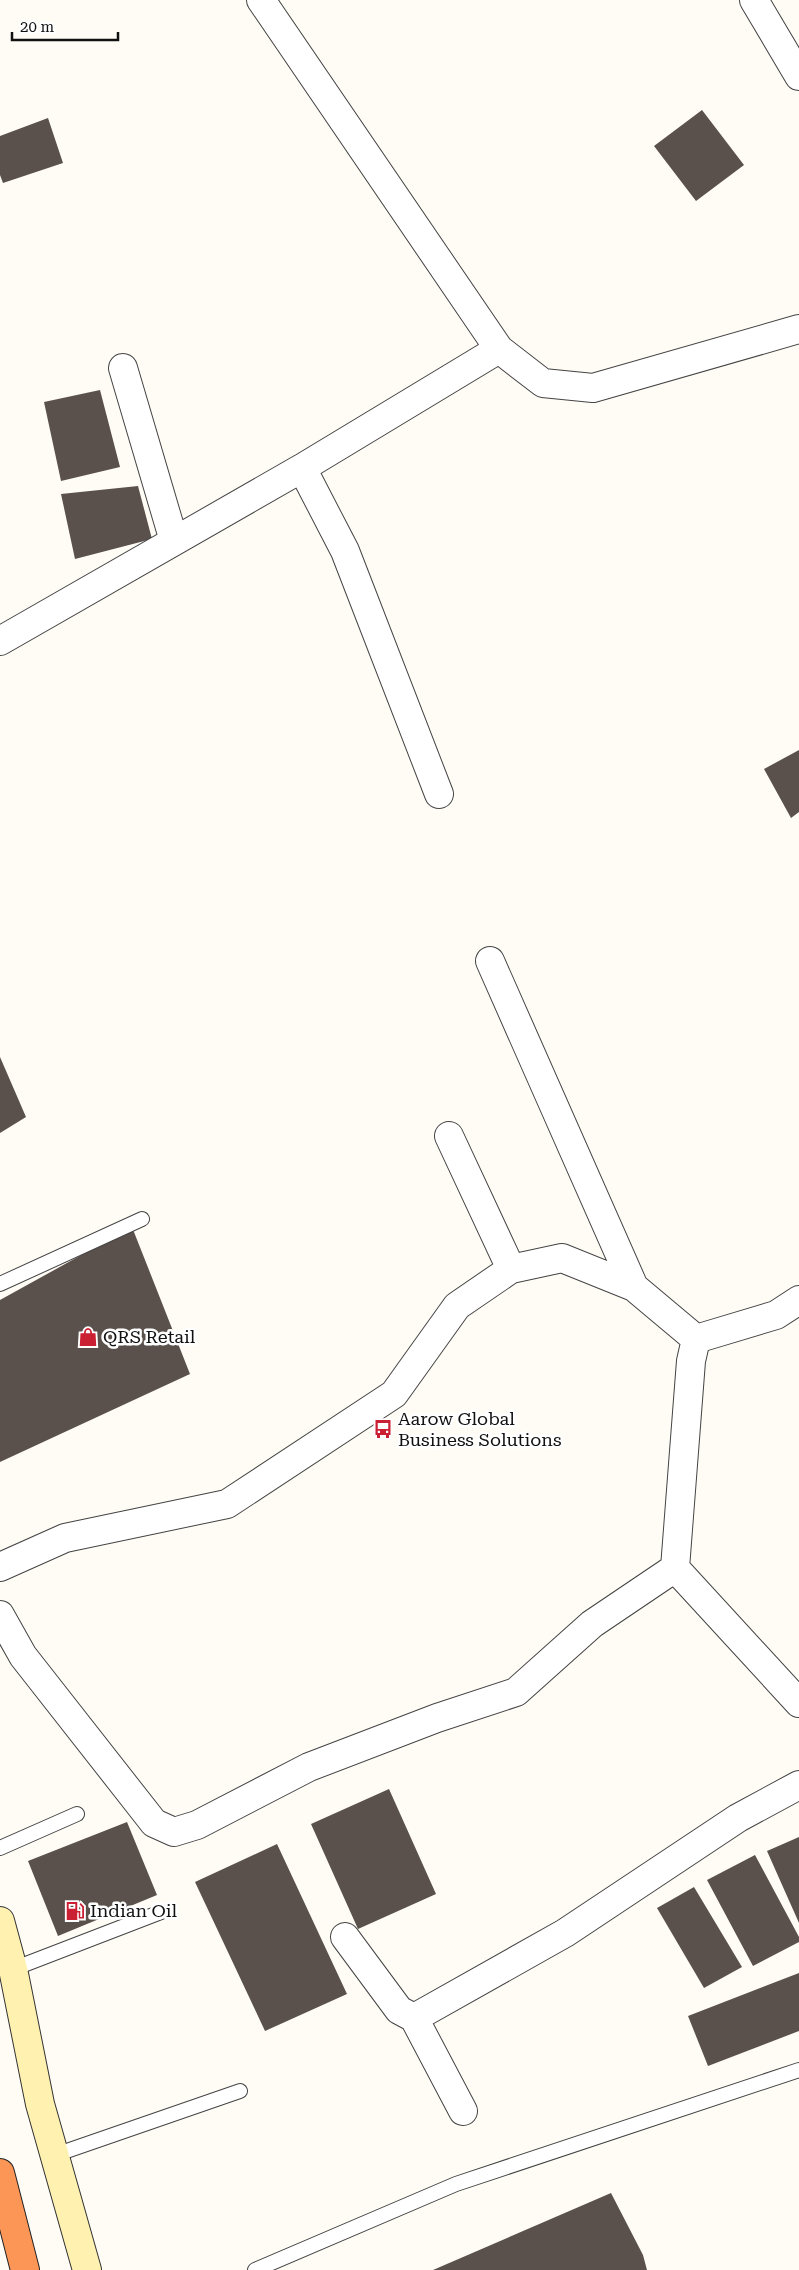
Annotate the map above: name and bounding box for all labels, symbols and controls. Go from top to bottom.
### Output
scale bar [12,10,119,42]
text: 20 m [20,18,55,36]
shop icon: QRS Retail [77,1326,99,1348]
place label: QRS Retail [103,1326,196,1347]
place label: Aarow Global Business Solutions [398,1408,561,1450]
bus stop icon: Aarow Global Business Solutions [372,1418,394,1440]
fuel station icon: Indian Oil [64,1900,86,1922]
place label: Indian Oil [90,1900,178,1921]

